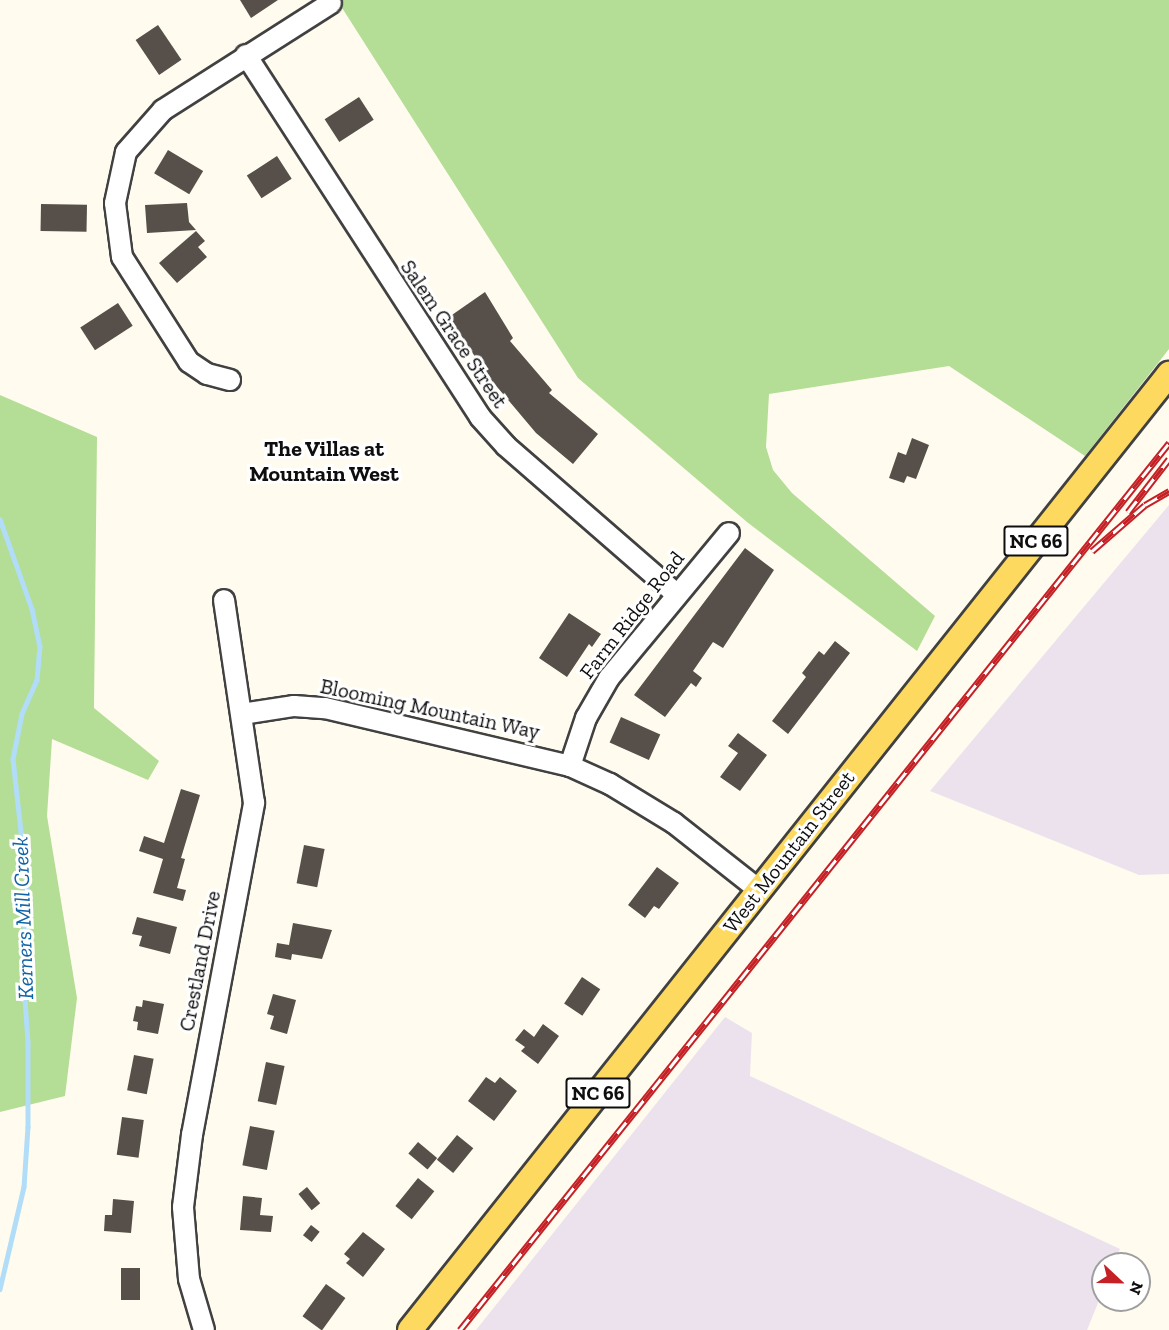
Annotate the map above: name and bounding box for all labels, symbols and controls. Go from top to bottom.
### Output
street label: Salem Grace Street [395,255,513,413]
district label: The Villas at Mountain West [249,435,399,487]
road number: NC 66 [1003,524,1069,558]
street label: Farm Ridge Road [574,546,690,684]
street label: Blooming Mountain Way [318,673,542,745]
street label: West Mountain Street [718,766,860,938]
water label: Kerners Mill Creek [7,836,39,1000]
street label: Crestland Drive [174,889,226,1033]
road number: NC 66 [565,1076,631,1110]
north arrow [1091,1252,1151,1312]
text: N [1125,1279,1147,1297]

